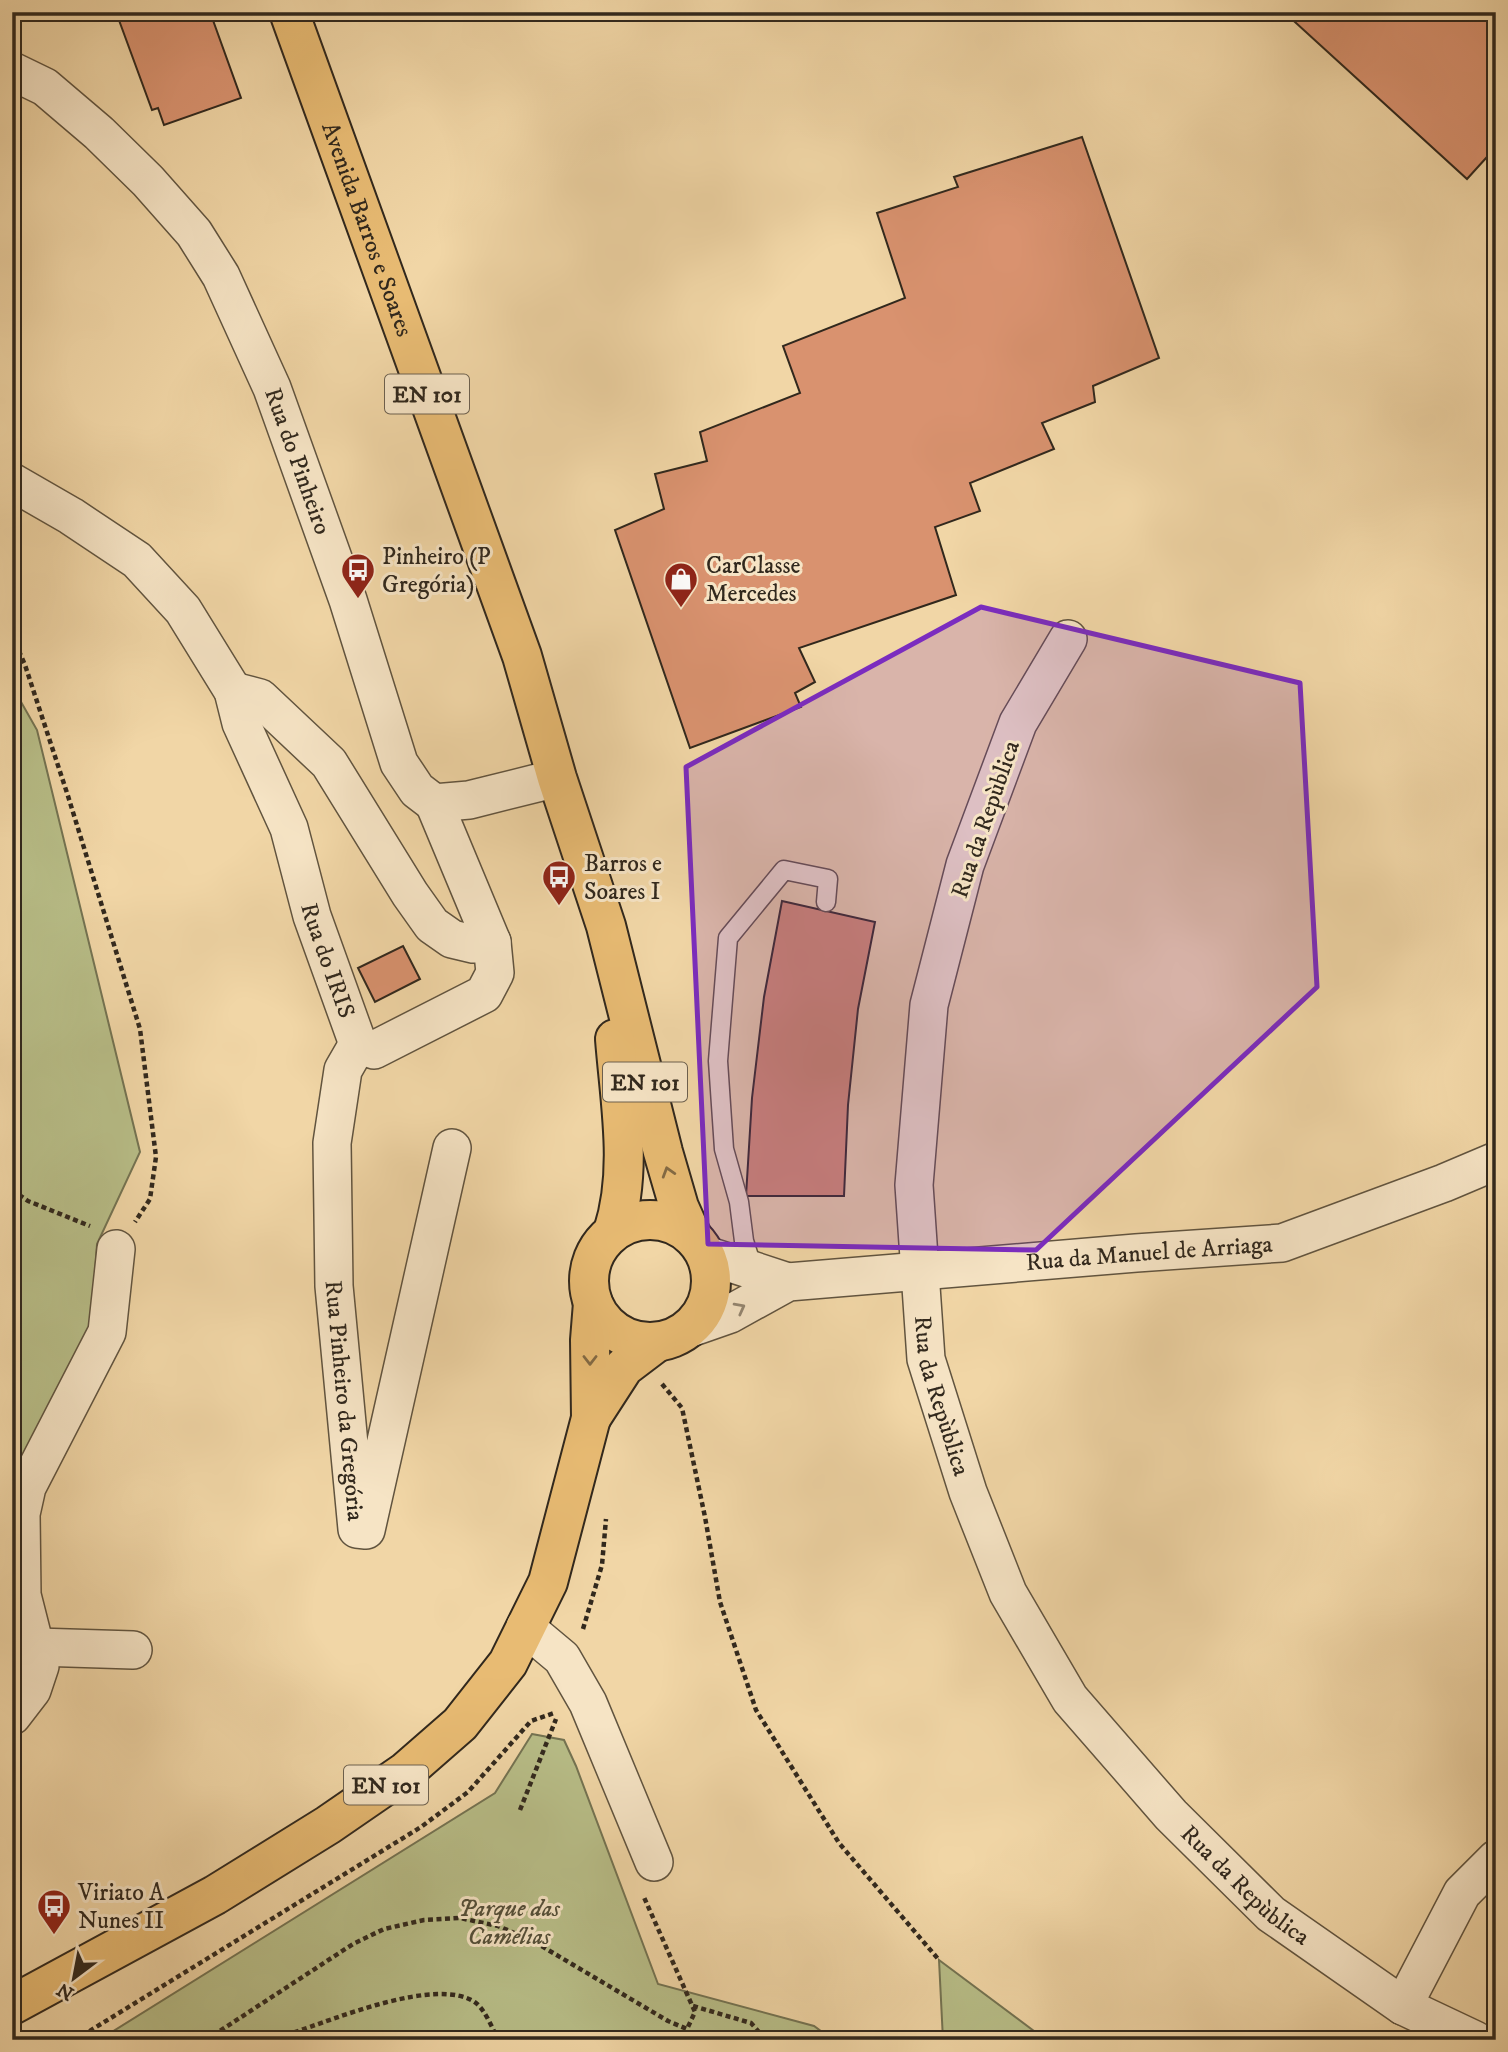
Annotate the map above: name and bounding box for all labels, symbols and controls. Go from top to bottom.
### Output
street label: Avenida Barros e Soares [314,118,419,341]
road number: EN 101 [385,374,469,414]
street label: Rua do Pinheiro [257,384,337,539]
place label: Pinheiro (P Gregória) [382,542,491,600]
bus stop icon: Pinheiro (P Gregória) [339,551,377,600]
place label: CarClasse Mercedes [706,551,800,609]
shop icon: CarClasse Mercedes [662,560,700,609]
street label: Rua da Repùblica [945,736,1027,902]
place label: Barros e Soares I [584,849,662,907]
bus stop icon: Barros e Soares I [540,858,578,907]
street label: Rua do IRIS [293,900,361,1022]
road number: EN 101 [603,1063,687,1102]
one-way arrow [662,1166,677,1178]
street label: Rua da Manuel de Arriaga [1025,1230,1274,1278]
street label: Rua Pinheiro da Gregória [318,1279,370,1523]
one-way arrow [733,1303,745,1316]
street label: Rua da Repùblica [907,1315,976,1480]
one-way arrow [582,1355,598,1366]
road number: EN 101 [344,1766,428,1804]
street label: Rua da Repùblica [1174,1819,1316,1953]
place label: Viriato A Nunes II [77,1878,165,1936]
bus stop icon: Viriato A Nunes II [35,1887,73,1936]
park label: Parque das Camélias [458,1894,560,1952]
north arrow [38,1944,108,2014]
text: N [53,1977,78,2005]

